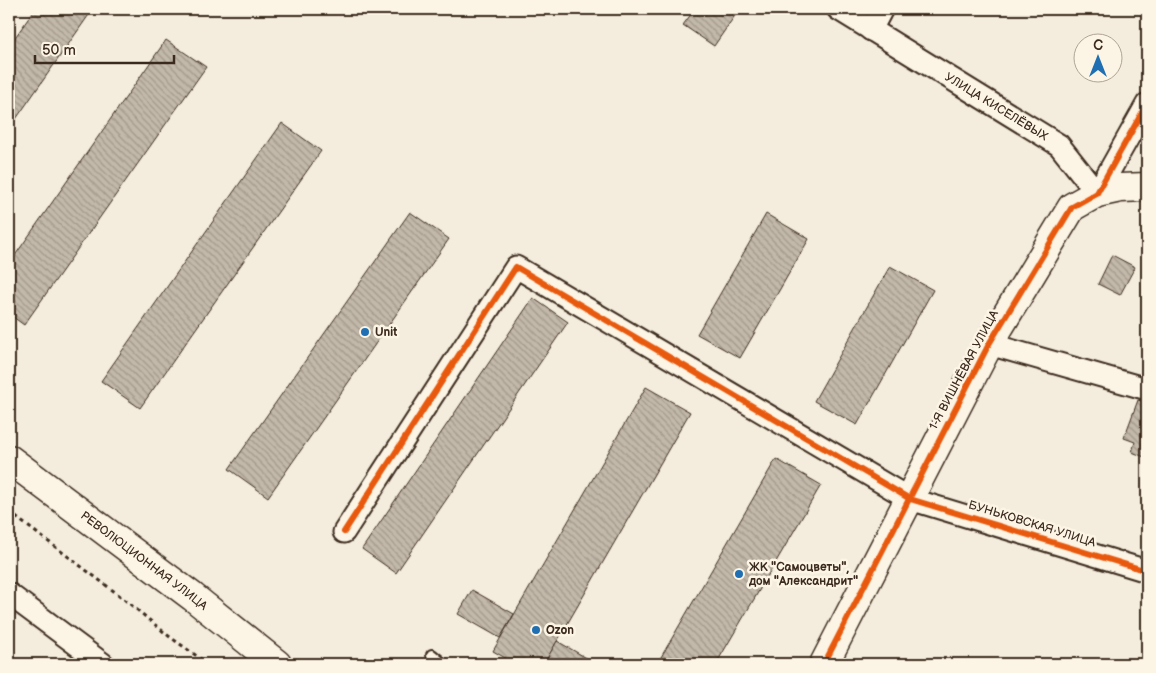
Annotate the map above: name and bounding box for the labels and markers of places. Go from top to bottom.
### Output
place label: Unit [375,325,397,340]
marker: Unit [359,326,371,338]
place label: ЖК "Самоцветы", дом "Александрит" [748,560,858,589]
marker: ЖК "Самоцветы", дом "Александрит" [733,568,745,580]
place label: Ozon [546,623,574,638]
marker: Ozon [530,624,542,636]

